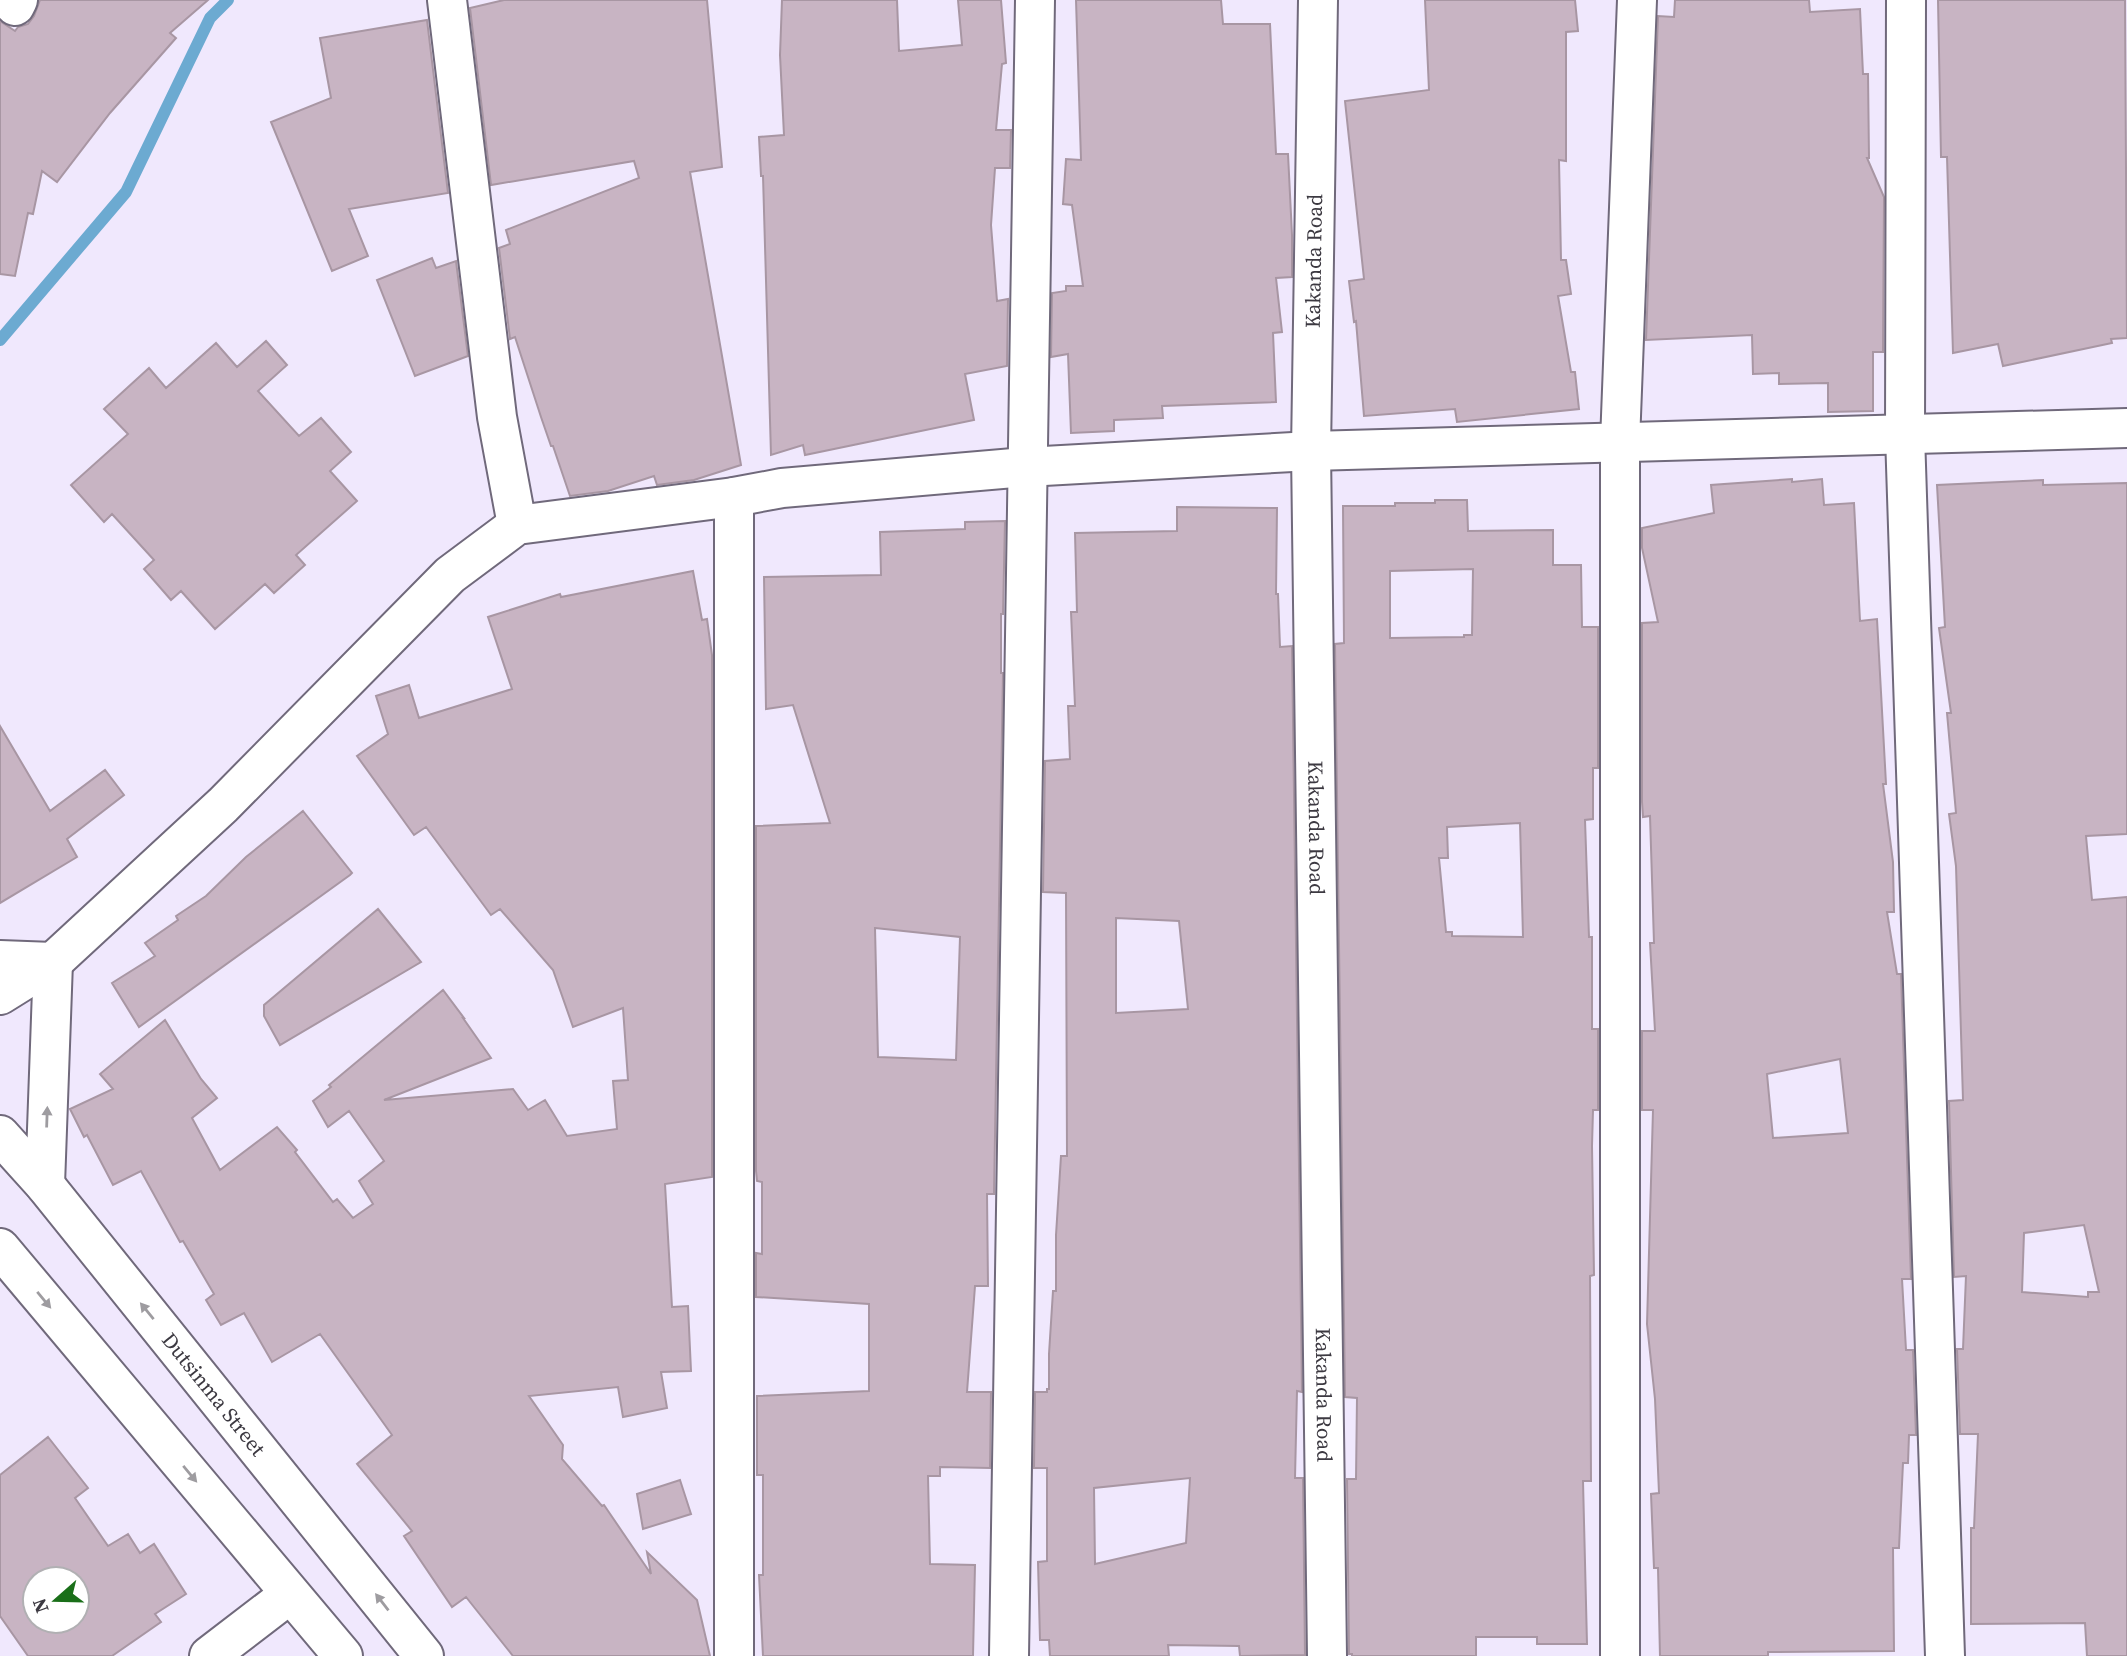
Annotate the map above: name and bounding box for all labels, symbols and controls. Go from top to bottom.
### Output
street label: Kakanda Road [1298,194,1329,328]
street label: Kakanda Road [1301,761,1332,895]
one-way arrow [42,1105,53,1127]
one-way arrow [36,1291,52,1309]
one-way arrow [140,1302,155,1319]
street label: Dutsinma Street [155,1326,273,1462]
street label: Kakanda Road [1309,1328,1339,1462]
one-way arrow [182,1466,197,1483]
north arrow [21,1565,91,1635]
one-way arrow [375,1594,390,1612]
text: N [25,1595,55,1617]

